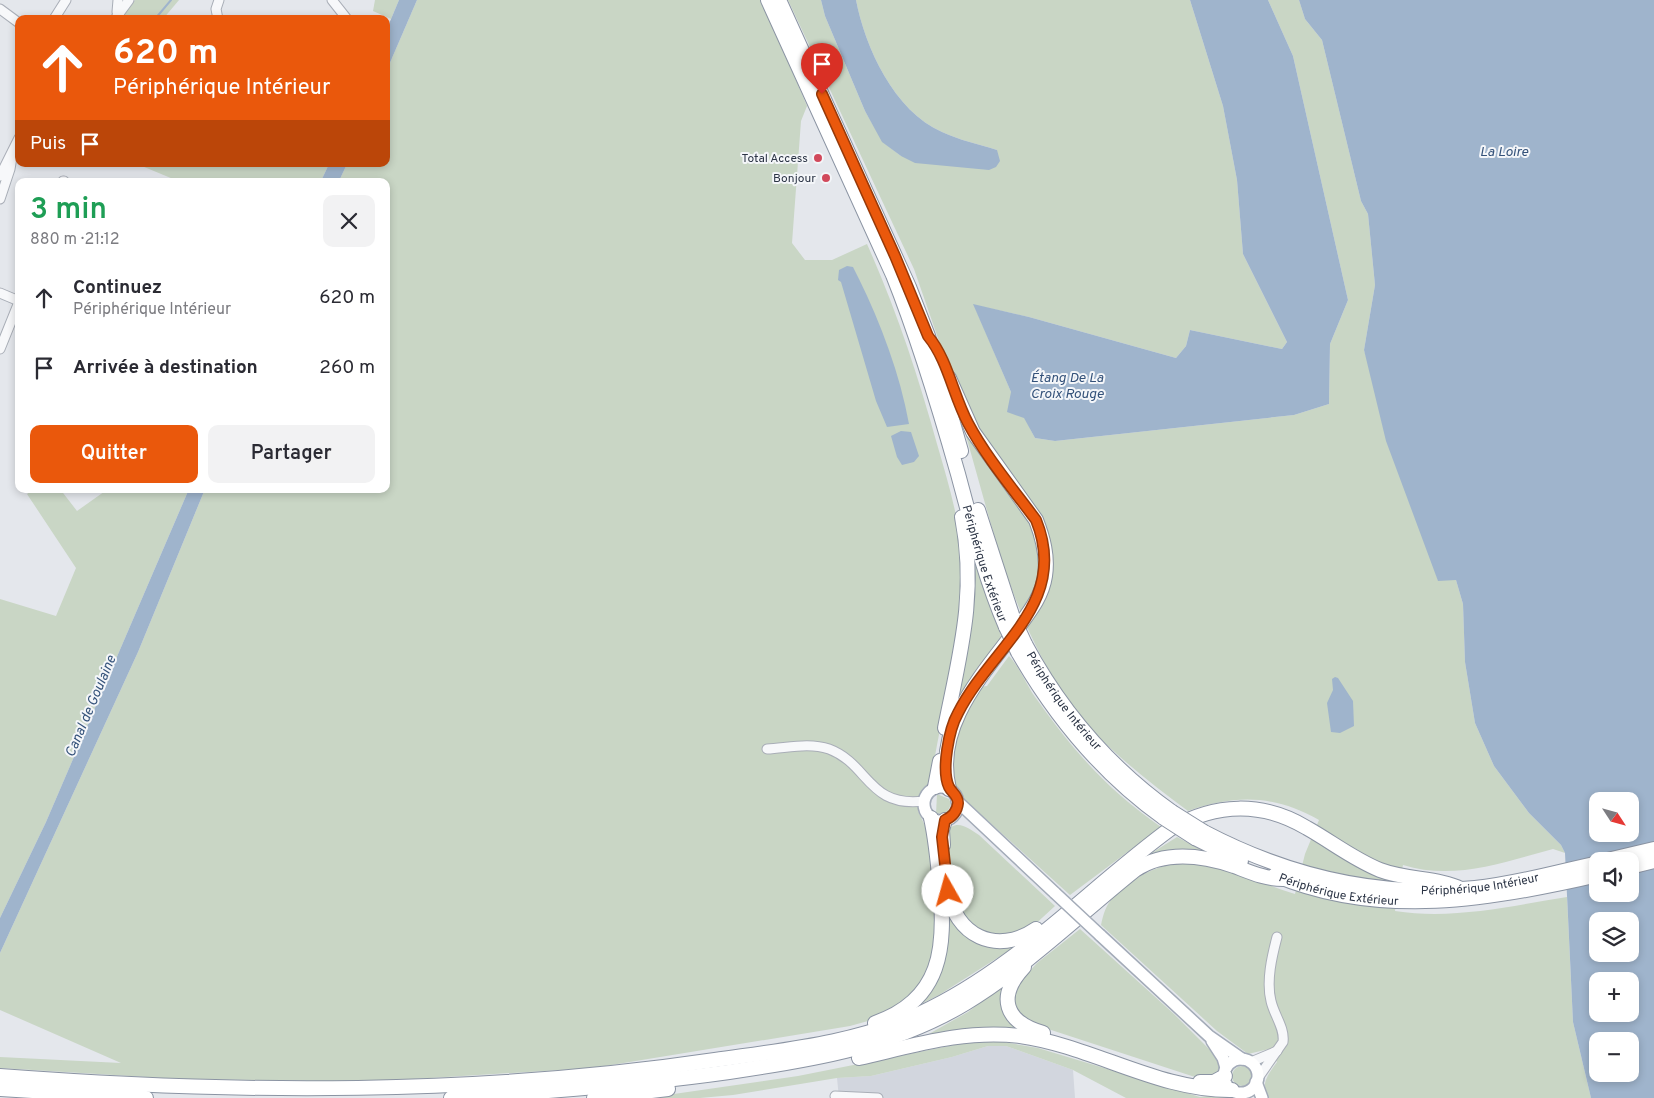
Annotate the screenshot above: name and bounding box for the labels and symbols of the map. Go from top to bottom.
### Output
pin [801,43,843,94]
water label: La Loire [1480,144,1529,161]
place label: Total Access [741,151,808,167]
marker: Total Access [812,152,824,164]
place label: Bonjour [773,171,816,187]
marker: Bonjour [820,172,832,184]
water label: Étang De La Croix Rouge [1030,369,1104,403]
street label: Périphérique Extérieur [958,504,1010,625]
street label: Périphérique Intérieur [1022,649,1105,755]
water label: Canal de Goulaine [62,652,121,760]
north arrow [1589,792,1639,842]
position arrow [921,864,973,916]
street label: Périphérique Extérieur [1276,870,1399,910]
street label: Périphérique Intérieur [1421,870,1541,899]

